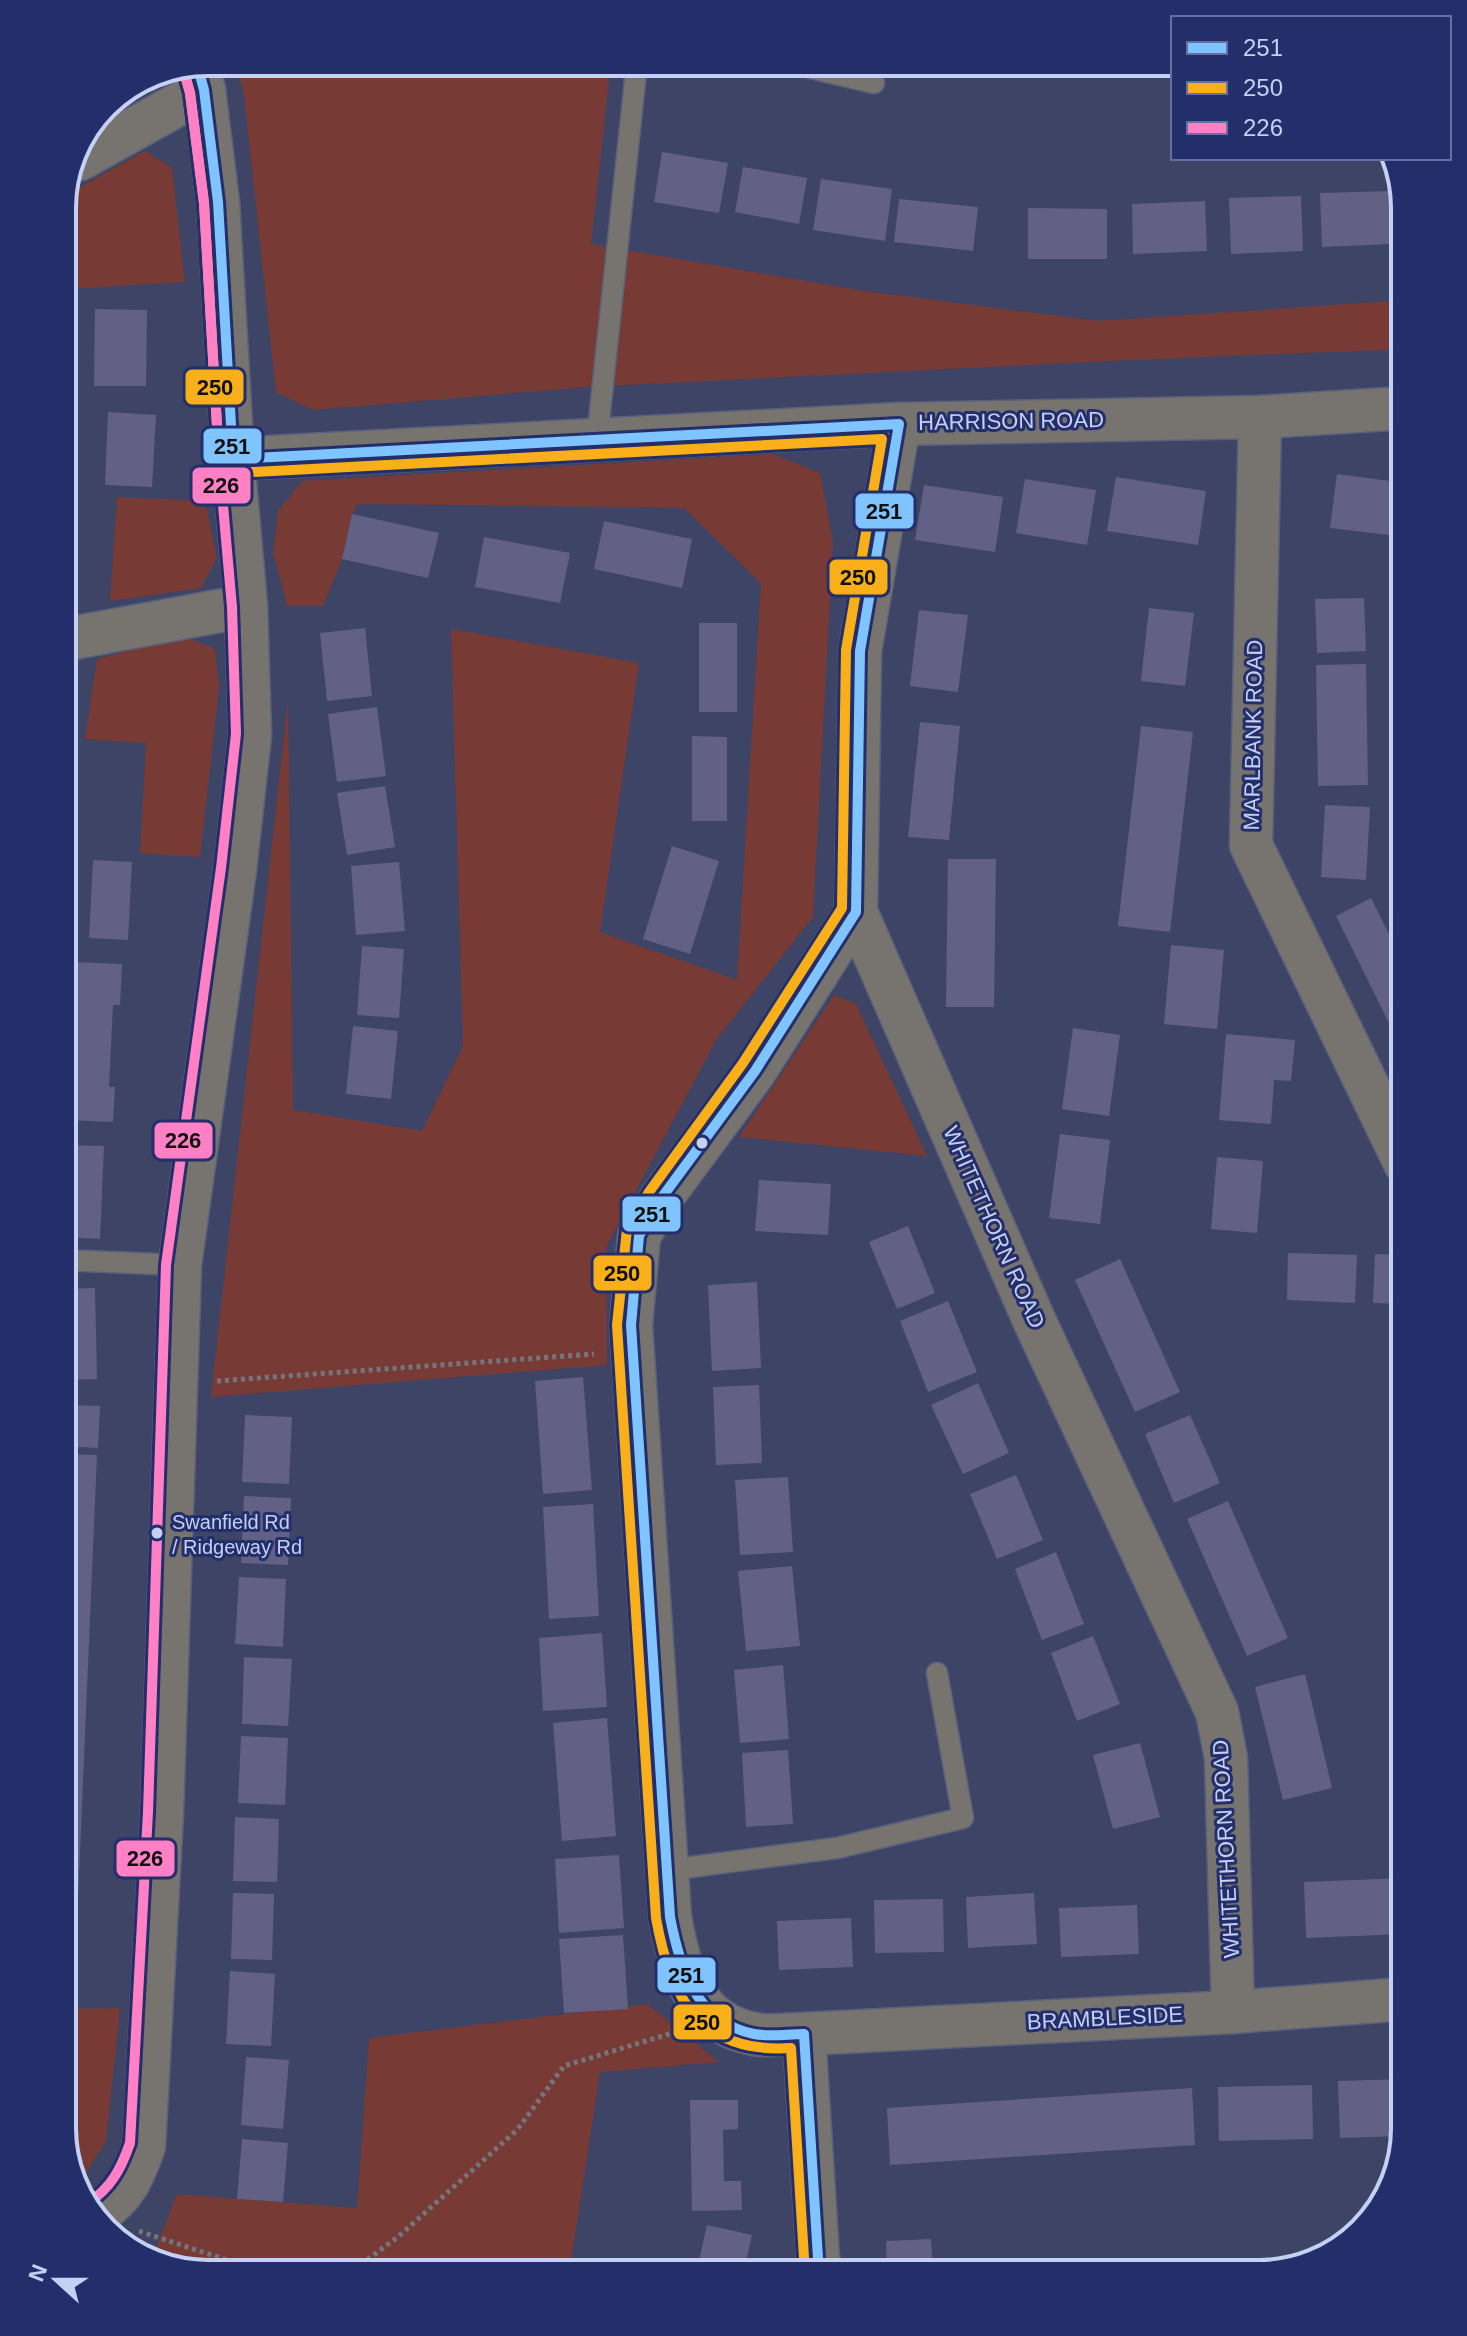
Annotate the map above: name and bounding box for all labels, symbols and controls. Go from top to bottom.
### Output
legend [1171,16,1451,160]
text: 251 [1243,34,1283,61]
text: 250 [1243,74,1283,101]
text: 226 [1243,114,1283,141]
line badge: 250 [184,368,245,406]
text: 250 [197,375,233,400]
street label: HARRISON ROAD [918,407,1104,435]
line badge: 251 [202,427,263,465]
text: 251 [214,434,250,459]
line badge: 226 [191,466,252,505]
text: 226 [203,473,239,498]
line badge: 251 [854,492,915,530]
text: 251 [866,499,902,524]
line badge: 250 [828,558,889,596]
text: 250 [840,565,876,590]
street label: MARLBANK ROAD [1239,639,1267,831]
line badge: 226 [153,1121,214,1160]
street label: WHITETHORN ROAD [938,1122,1050,1332]
text: 226 [165,1128,201,1153]
unlabelled marker [694,1135,710,1151]
line badge: 251 [621,1195,682,1233]
text: 251 [634,1202,670,1227]
line badge: 250 [592,1254,653,1292]
text: 250 [604,1261,640,1286]
place label: Swanfield Rd / Ridgeway Rd [172,1511,302,1558]
marker: Swanfield Rd / Ridgeway Rd [149,1525,165,1541]
street label: WHITETHORN ROAD [1208,1739,1244,1959]
line badge: 226 [115,1839,176,1878]
text: 226 [127,1846,163,1871]
line badge: 251 [656,1956,717,1994]
text: 251 [668,1963,704,1988]
street label: BRAMBLESIDE [1026,2001,1184,2035]
line badge: 250 [672,2003,733,2041]
text: 250 [684,2010,720,2035]
north arrow [16,2240,96,2320]
text: N [23,2261,52,2285]

